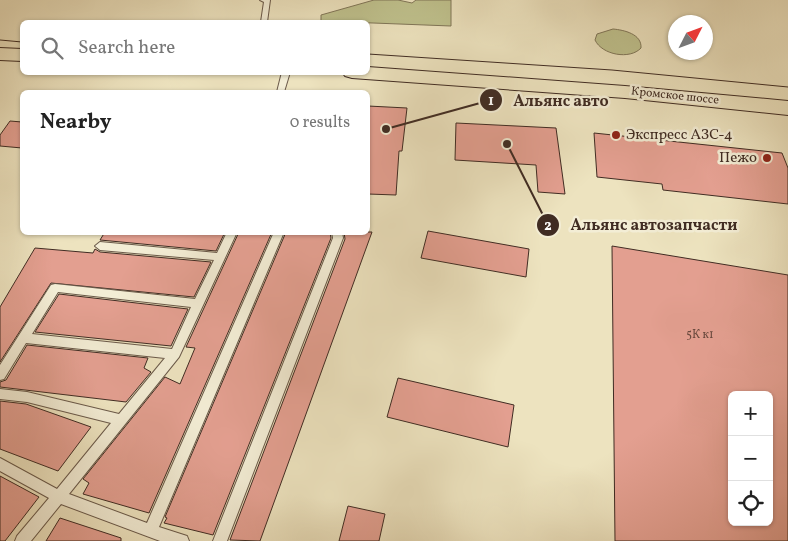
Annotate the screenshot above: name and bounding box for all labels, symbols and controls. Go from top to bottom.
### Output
north arrow [668,15,713,60]
search box [20,20,370,75]
icon: search [38,34,66,62]
text: Search here [78,35,175,61]
street label: Кромское шоссе [630,83,720,109]
callout: Альянс авто [479,84,619,115]
text: 1 [488,91,494,112]
text: Альянс авто [513,91,609,113]
text: Nearby [40,108,111,137]
text: 0 results [290,112,350,134]
place label: Экспресс АЗС-4 [626,125,733,146]
marker: Экспресс АЗС-4 [610,129,622,141]
place label: Пежо [719,148,757,169]
marker: Пежо [761,152,773,164]
callout: Альянс автозапчасти [536,209,748,240]
text: Альянс автозапчасти [570,215,738,237]
text: 2 [544,216,552,237]
house number: 5К к1 [686,327,714,343]
map controls [728,391,773,526]
button: + [728,391,773,436]
button: − [728,436,773,481]
button: locate [728,481,773,526]

